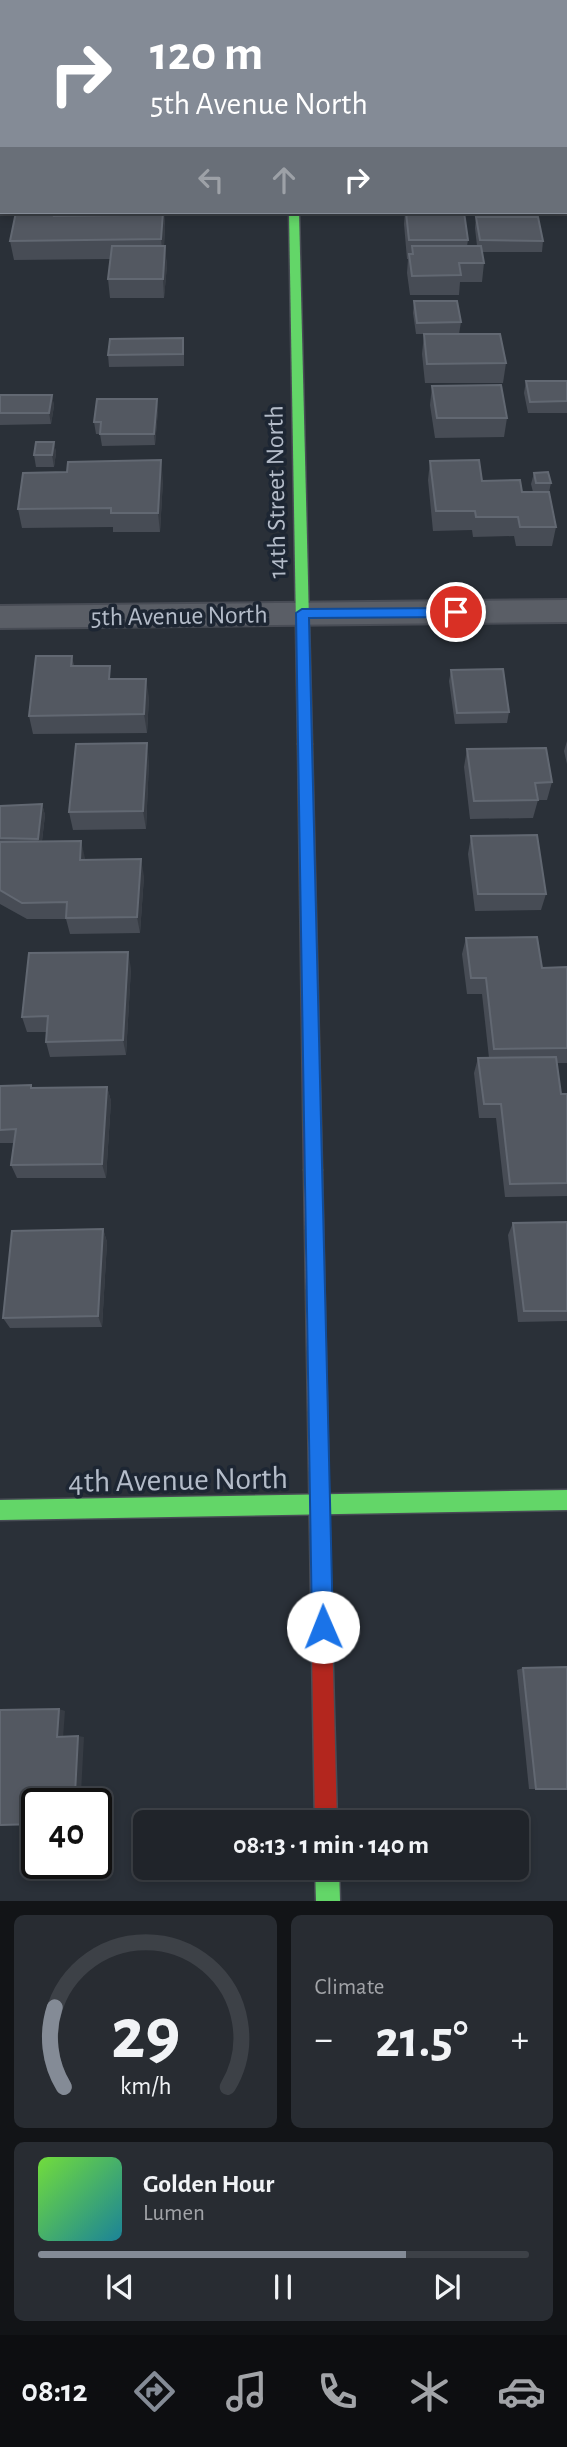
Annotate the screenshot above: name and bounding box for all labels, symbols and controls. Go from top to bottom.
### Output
icon: right [35,28,126,119]
text: 120 m [150,30,263,79]
text: 5th Avenue North [150,88,368,120]
icon: left [192,161,230,199]
icon: ahead [265,161,303,199]
icon: right [338,161,376,199]
street label: 14th Street North [261,405,291,579]
pin [426,582,486,642]
icon: arrive [437,593,475,631]
street label: 5th Avenue North [90,601,268,631]
street label: 4th Avenue North [68,1462,288,1498]
position arrow [286,1590,360,1664]
speed limit sign: 40 [21,1788,112,1879]
text: 08:13 · 1 min · 140 m [233,1832,429,1858]
text: Climate [315,1976,384,1999]
text: 29 [111,2000,180,2073]
text: 21.5° [375,2014,468,2066]
text: − [315,2021,333,2059]
text: + [511,2021,529,2059]
text: km/h [119,2074,171,2099]
text: Golden Hour [143,2171,274,2197]
text: Lumen [143,2202,205,2225]
icon: previous [101,2268,139,2306]
icon: pause [264,2268,302,2306]
icon: next [428,2268,466,2306]
icon: directions [130,2367,179,2416]
icon: music [222,2367,271,2416]
icon: phone [313,2367,362,2416]
icon: climate [405,2367,454,2416]
icon: car [497,2367,546,2416]
text: 08:12 [21,2375,88,2407]

